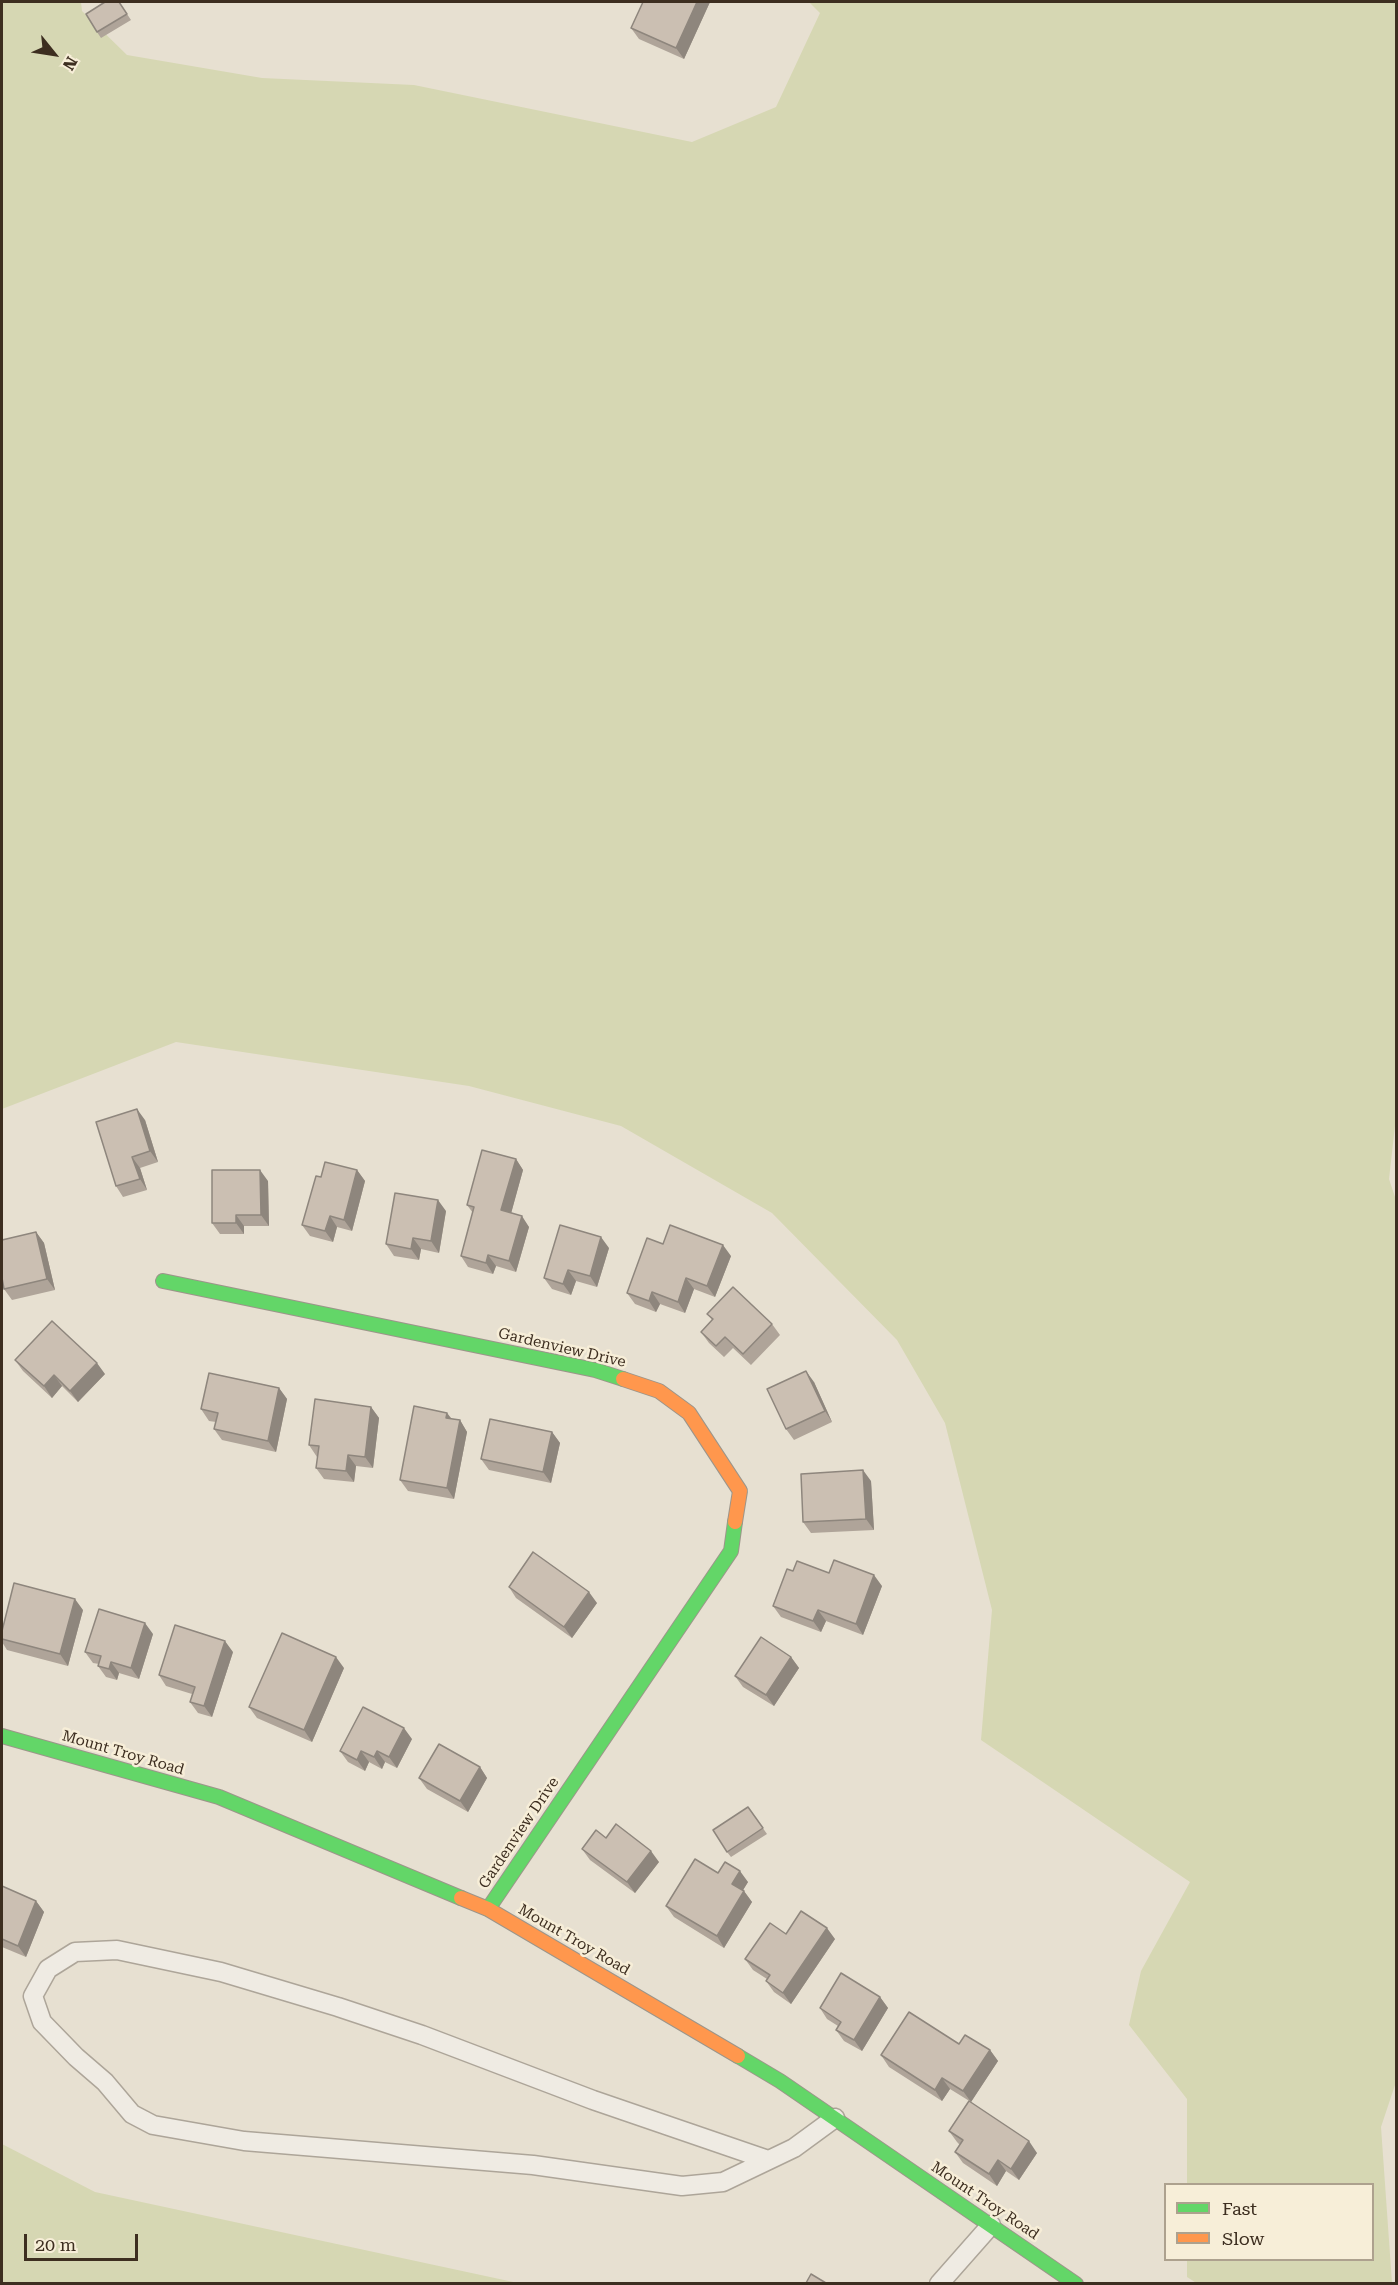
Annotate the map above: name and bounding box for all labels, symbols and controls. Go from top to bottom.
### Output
north arrow [24,24,84,84]
text: N [59,53,81,73]
street label: Gardenview Drive [496,1325,628,1371]
street label: Mount Troy Road [60,1727,186,1779]
street label: Gardenview Drive [475,1774,563,1892]
street label: Mount Troy Road [515,1901,633,1979]
street label: Mount Troy Road [928,2158,1042,2244]
legend [1164,2183,1374,2261]
text: Fast [1222,2198,1257,2219]
scale bar [27,2222,141,2260]
text: Slow [1222,2228,1264,2249]
text: 20 m [35,2234,76,2255]

